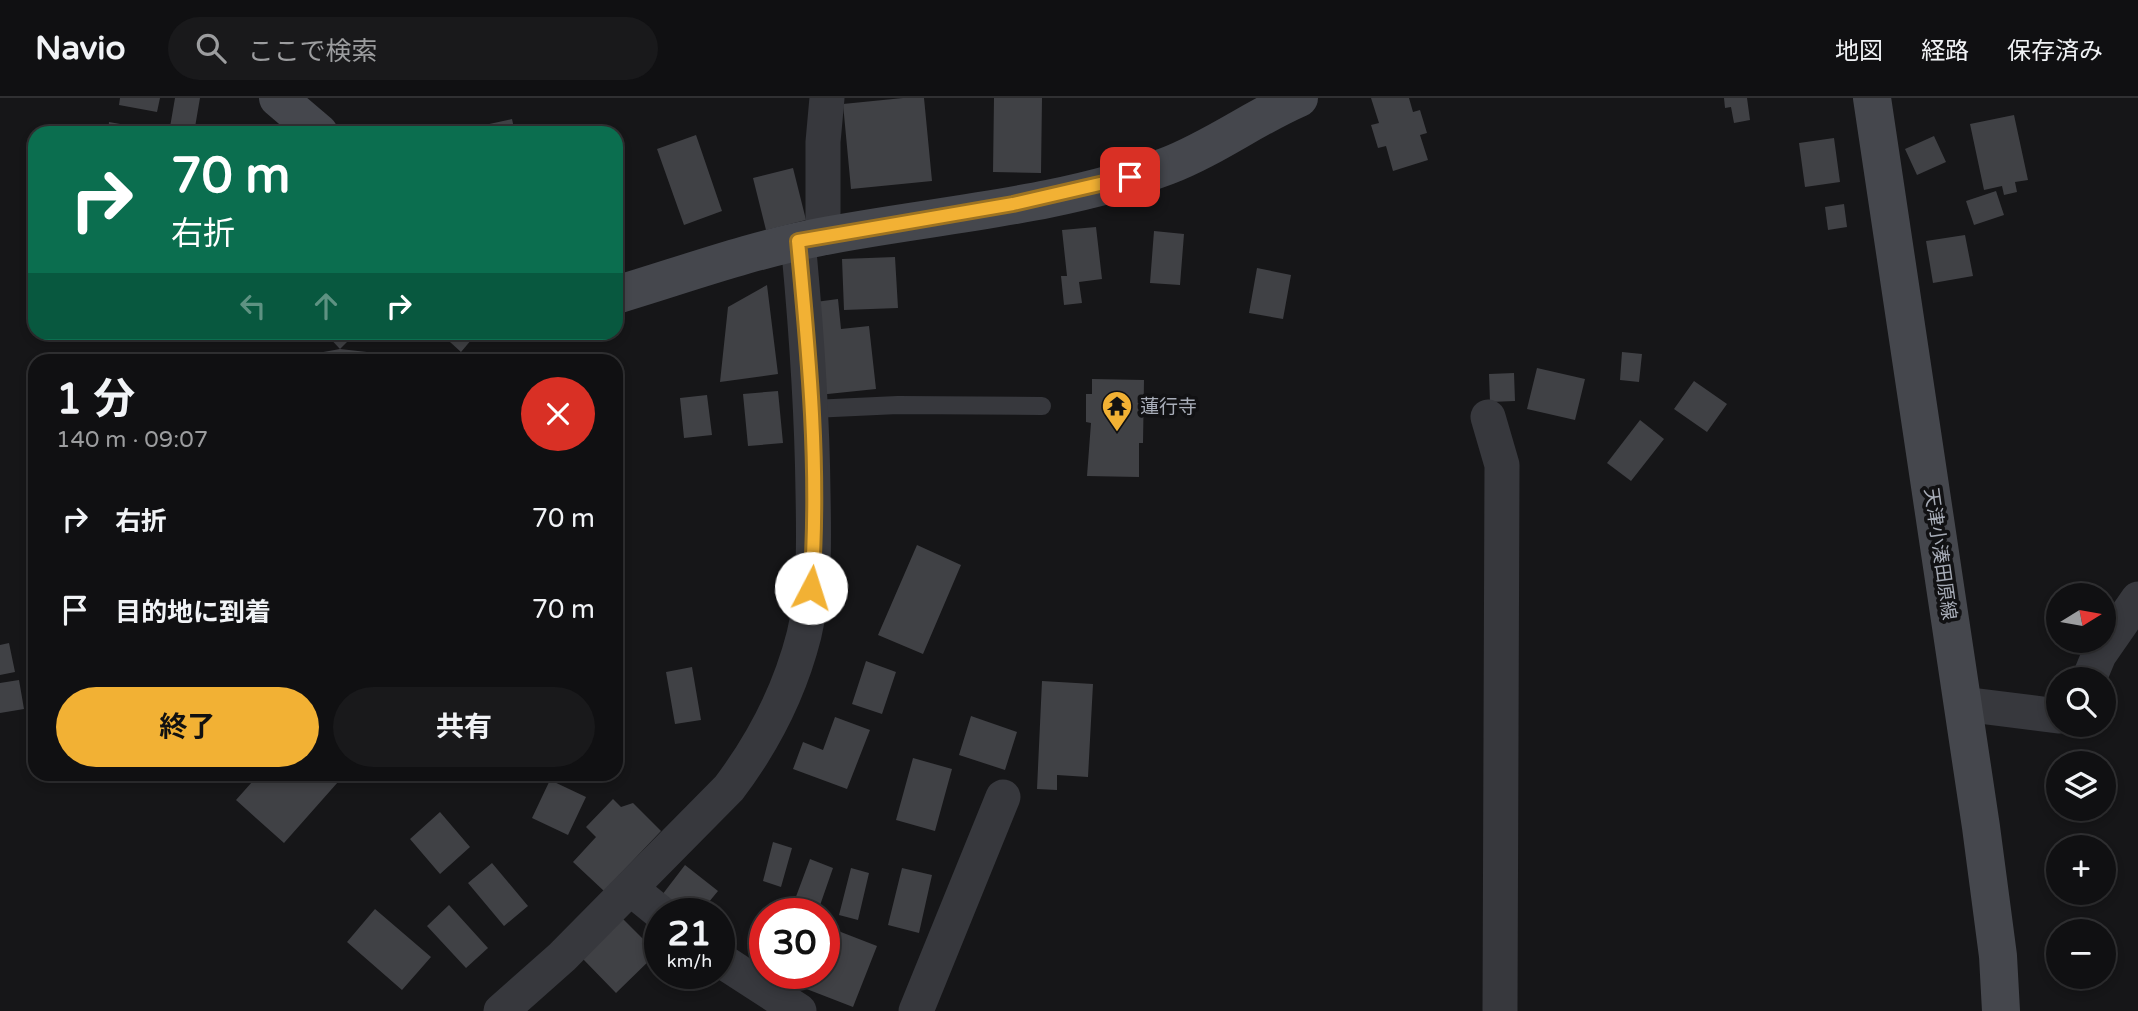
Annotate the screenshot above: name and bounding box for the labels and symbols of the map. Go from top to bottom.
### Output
pin [1100,147,1160,207]
temple icon: 蓮行寺 [1100,389,1134,433]
place label: 蓮行寺 [1140,396,1197,418]
street label: 天津小湊田原線 [1920,487,1960,622]
position arrow [774,551,848,625]
north arrow [2046,583,2116,653]
speed limit sign: 30 [749,898,840,989]

